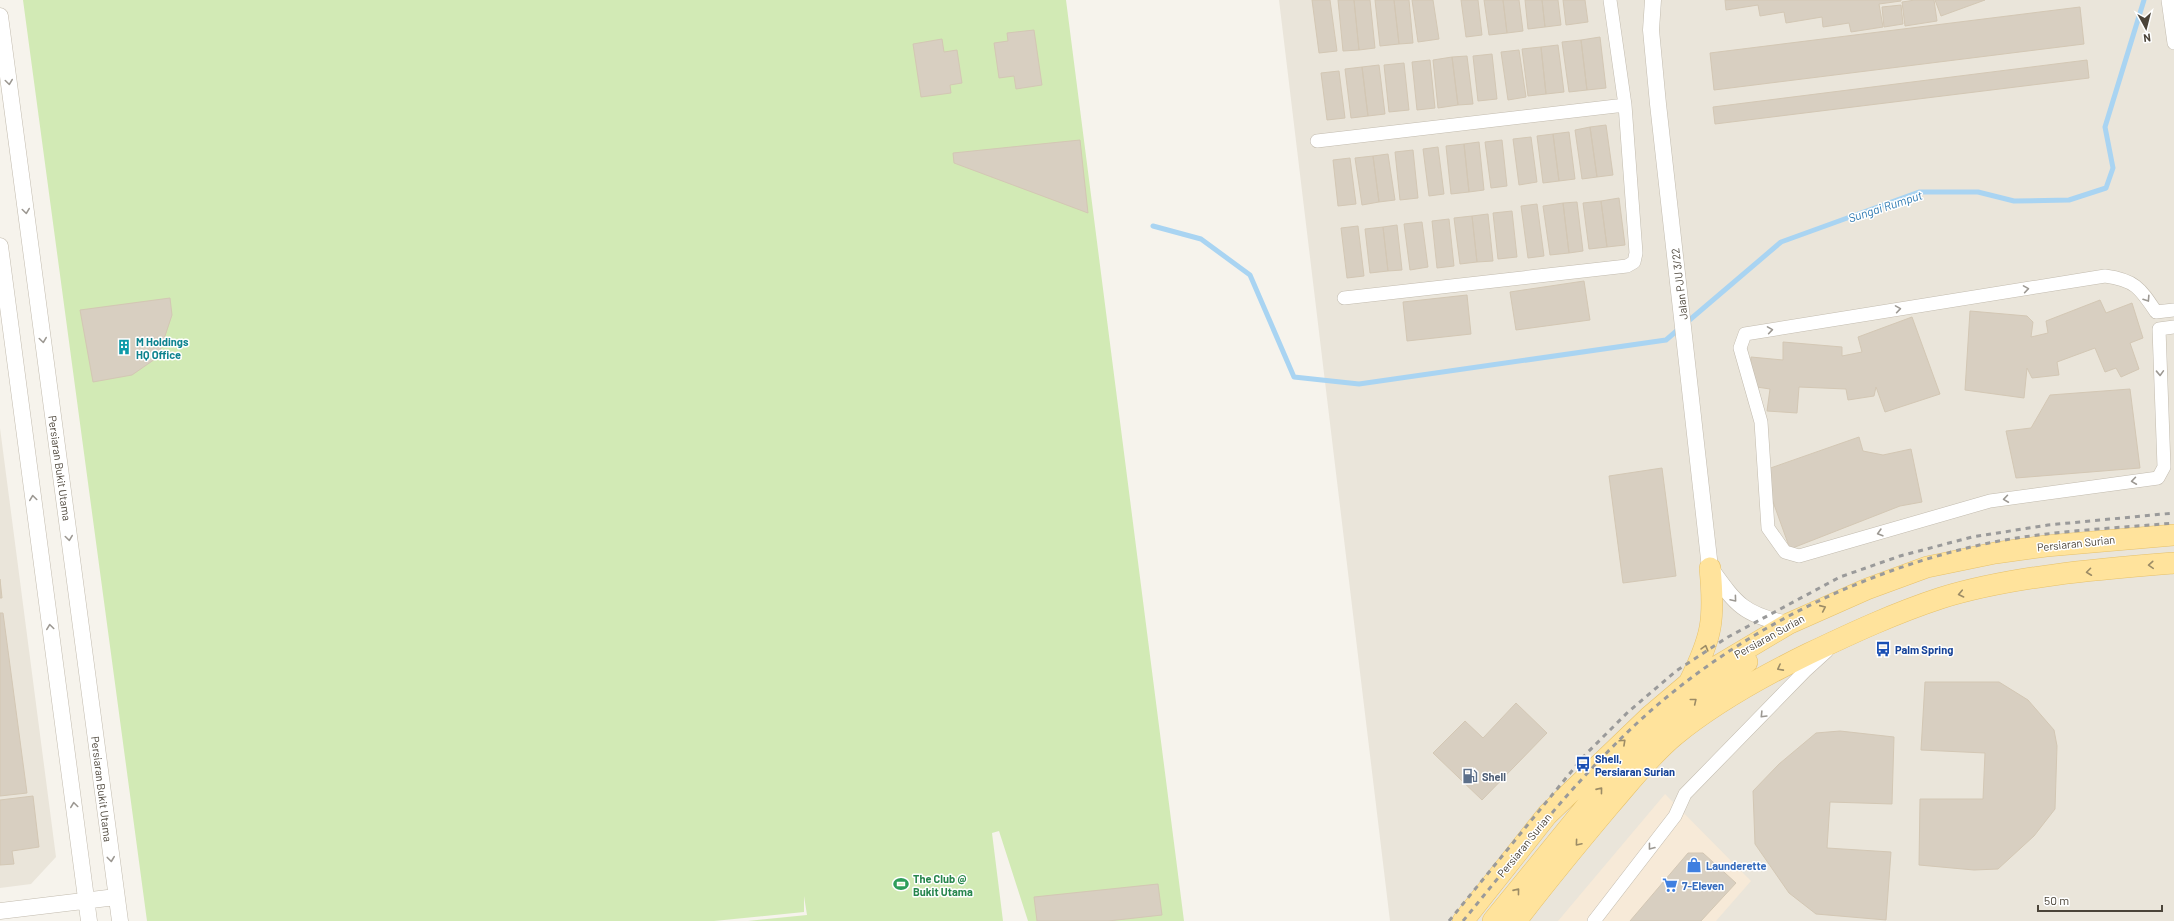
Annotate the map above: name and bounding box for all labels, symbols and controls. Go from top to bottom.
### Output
north arrow [2126,8,2166,48]
text: N [2143,32,2152,45]
one-way arrow [4,79,13,85]
water label: Sungai Rumput [1846,187,1925,225]
one-way arrow [21,208,30,214]
street label: Jalan PJU 3/22 [1668,247,1690,321]
one-way arrow [2023,285,2029,294]
one-way arrow [2142,294,2149,301]
one-way arrow [1895,306,1901,314]
one-way arrow [1766,326,1773,335]
place label: M Holdings HQ Office [136,335,189,361]
one-way arrow [38,337,47,343]
building icon: M Holdings HQ Office [115,338,133,356]
one-way arrow [2156,370,2164,376]
street label: Persiaran Bukit Utama [46,414,74,522]
one-way arrow [2131,476,2138,485]
one-way arrow [2003,494,2009,503]
one-way arrow [29,495,38,501]
one-way arrow [1877,528,1884,537]
street label: Persiaran Surian [2036,532,2116,554]
one-way arrow [64,535,73,541]
one-way arrow [2148,561,2154,570]
one-way arrow [2086,567,2092,576]
one-way arrow [1958,589,1964,597]
one-way arrow [1729,595,1736,602]
one-way arrow [1819,605,1827,613]
street label: Persiaran Surian [1732,611,1806,661]
one-way arrow [46,624,55,630]
bus stop icon: Palm Spring [1874,640,1892,658]
place label: Palm Spring [1895,643,1953,656]
one-way arrow [1700,645,1709,652]
one-way arrow [1777,663,1784,671]
one-way arrow [1689,698,1696,705]
one-way arrow [1760,710,1767,718]
street label: Persiaran Bukit Utama [89,735,115,843]
one-way arrow [1618,739,1626,747]
place label: Shell, Persiaran Surian [1595,752,1675,778]
bus stop icon: Shell, Persiaran Surian [1574,755,1592,773]
fuel station icon: Shell [1461,767,1479,785]
place label: Shell [1482,770,1506,783]
one-way arrow [1595,788,1602,795]
one-way arrow [70,802,79,808]
street label: Persiaran Surian [1494,810,1554,880]
one-way arrow [1576,838,1583,845]
one-way arrow [1649,843,1656,850]
one-way arrow [106,856,115,862]
shop icon: Launderette [1685,856,1703,874]
place label: Launderette [1706,859,1767,872]
place label: The Club @ Bukit Utama [913,872,973,898]
sports icon: The Club @ Bukit Utama [892,875,910,893]
supermarket icon: 7-Eleven [1661,876,1679,894]
place label: 7-Eleven [1682,879,1724,892]
scale bar [2038,887,2162,913]
one-way arrow [1513,888,1520,895]
text: 50 m [2044,893,2069,907]

